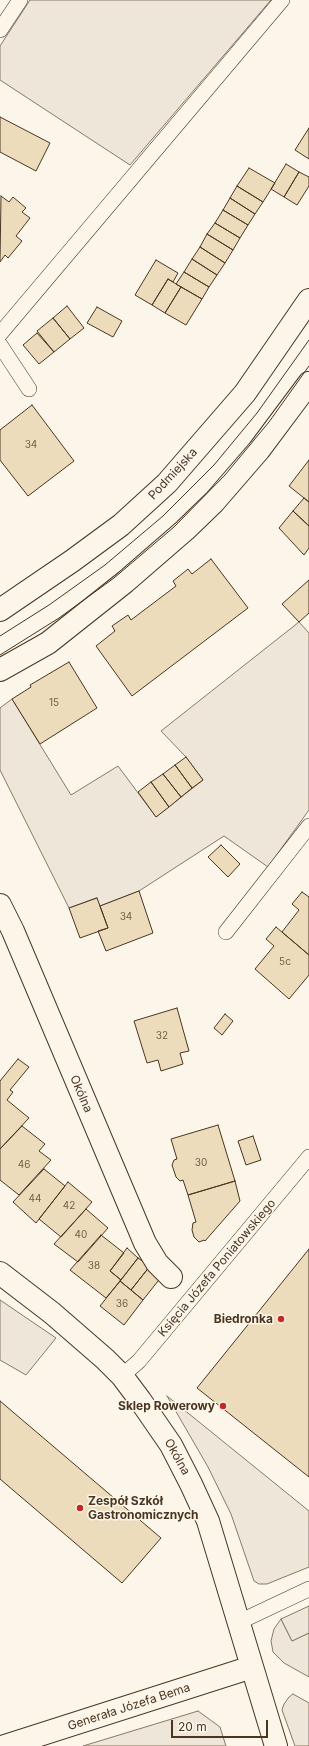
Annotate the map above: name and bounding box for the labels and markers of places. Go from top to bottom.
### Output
place label: Biedronka [214,1312,273,1326]
marker: Biedronka [276,1314,286,1324]
place label: Sklep Rowerowy [118,1399,215,1413]
marker: Sklep Rowerowy [218,1401,228,1411]
place label: Zespół Szkół Gastronomicznych [88,1494,199,1522]
marker: Zespół Szkół Gastronomicznych [75,1503,85,1513]

